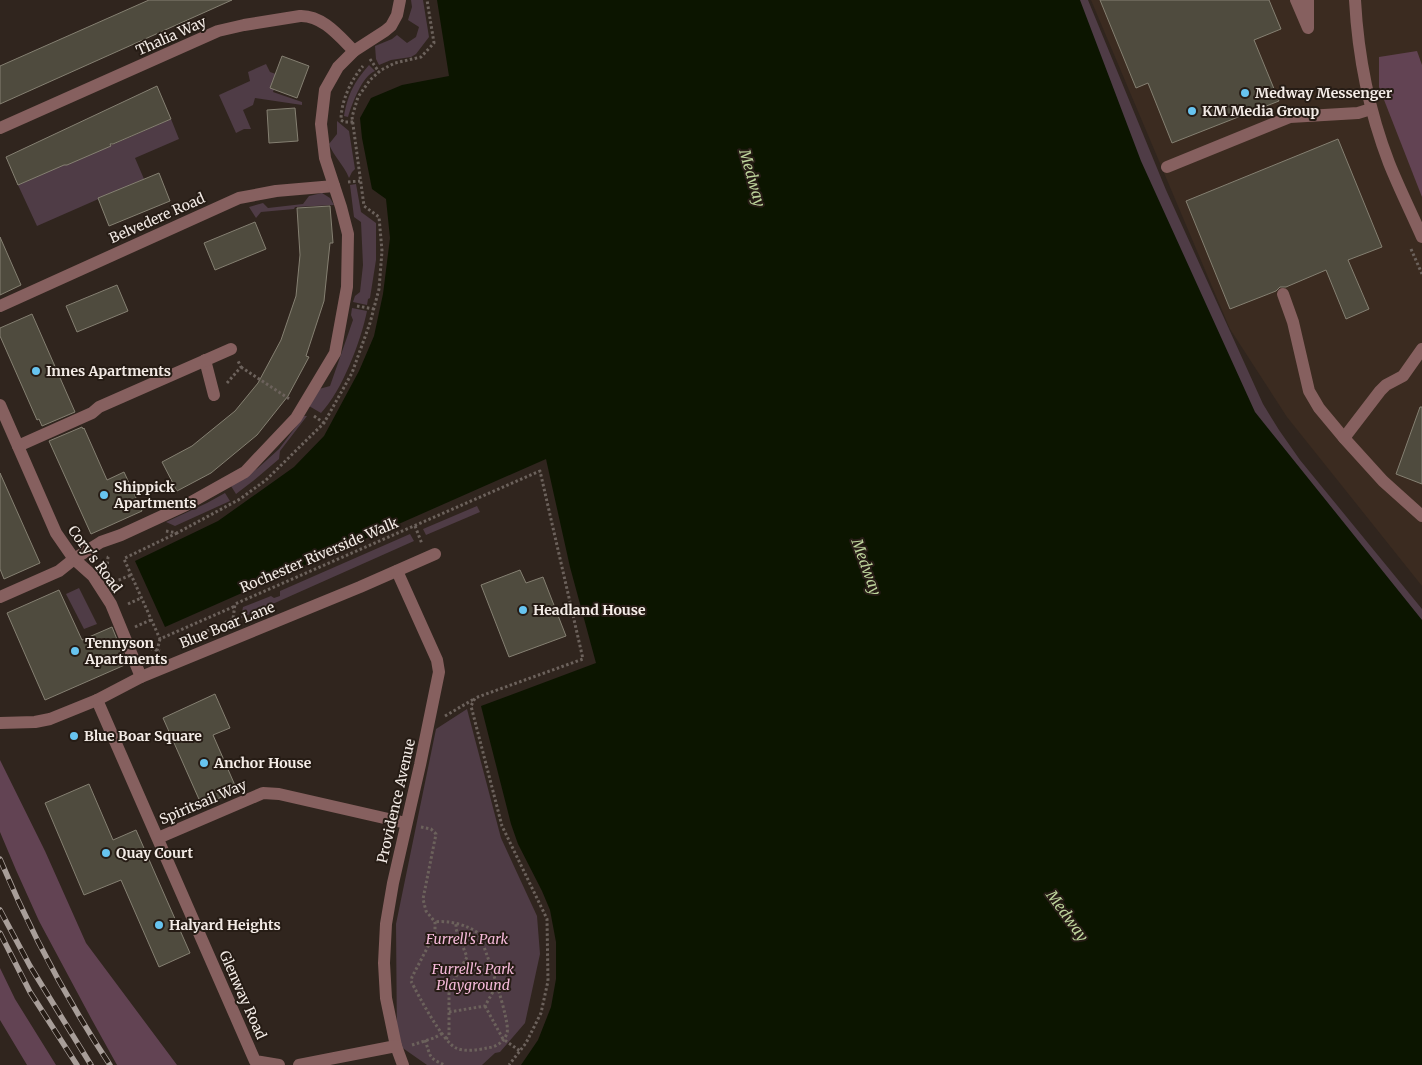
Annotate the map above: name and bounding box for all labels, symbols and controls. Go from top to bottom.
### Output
street label: Thalia Way [133,12,210,59]
place label: Medway Messenger [1255,84,1393,102]
marker: Medway Messenger [1239,87,1251,99]
place label: KM Media Group [1202,102,1319,120]
marker: KM Media Group [1186,105,1198,117]
water label: Medway [735,146,770,209]
street label: Belvedere Road [106,189,208,247]
place label: Innes Apartments [46,362,171,380]
marker: Innes Apartments [30,365,42,377]
place label: Shippick Apartments [113,478,197,512]
marker: Shippick Apartments [98,489,110,501]
street label: Rochester Riverside Walk [237,513,401,597]
street label: Cory's Road [64,522,126,597]
water label: Medway [847,535,886,598]
street label: Blue Boar Lane [177,598,277,652]
place label: Headland House [533,601,646,619]
marker: Headland House [517,604,529,616]
place label: Tennyson Apartments [84,634,168,668]
marker: Tennyson Apartments [69,645,81,657]
place label: Blue Boar Square [84,727,202,745]
marker: Blue Boar Square [68,730,80,742]
street label: Providence Avenue [373,737,419,865]
place label: Anchor House [213,754,312,772]
marker: Anchor House [198,757,210,769]
street label: Spiritsail Way [157,775,250,828]
place label: Quay Court [116,844,193,862]
marker: Quay Court [100,847,112,859]
water label: Medway [1042,885,1092,945]
place label: Halyard Heights [169,916,281,934]
marker: Halyard Heights [153,919,165,931]
park label: Furrell's Park [425,930,509,948]
street label: Glenway Road [215,948,271,1043]
park label: Furrell's Park Playground [431,960,515,994]

